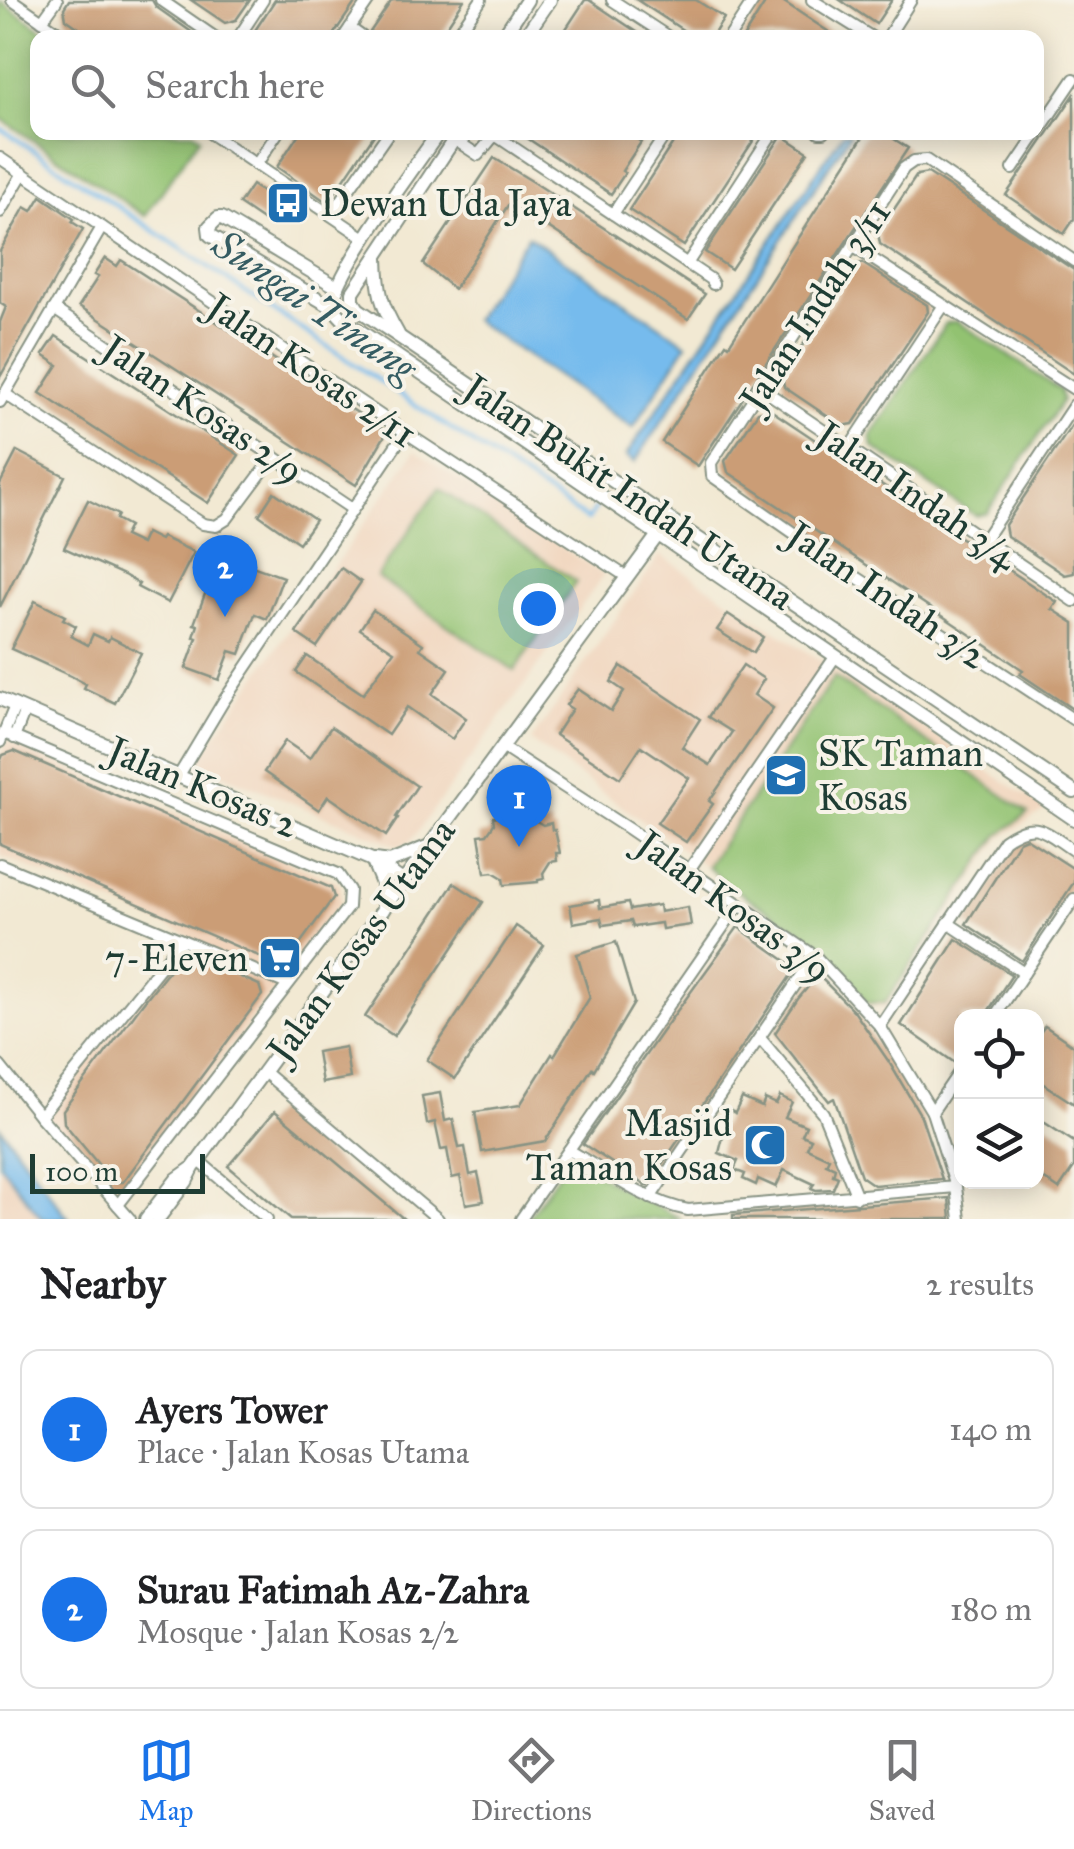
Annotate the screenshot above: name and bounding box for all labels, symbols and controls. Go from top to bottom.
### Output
search box [30,30,1044,140]
icon: search [65,58,120,113]
text: Search here [145,62,325,108]
bus stop icon: Dewan Uda Jaya [265,180,311,226]
place label: Dewan Uda Jaya [320,180,572,227]
street label: Jalan Indah 3/11 [728,191,901,423]
water label: Sungai Tinang [203,219,428,393]
street label: Jalan Kosas 2/11 [195,281,425,458]
street label: Jalan Kosas 2/9 [90,323,312,494]
street label: Jalan Bukit Indah Utama [451,362,804,621]
street label: Jalan Indah 3/4 [804,409,1027,580]
street label: Jalan Indah 3/2 [775,509,996,680]
pin: 2 [192,534,258,617]
your location [513,583,564,634]
street label: Jalan Kosas 2 [97,725,305,849]
place label: SK Taman Kosas [818,730,983,820]
school or university icon: SK Taman Kosas [763,752,809,798]
pin: 1 [486,764,552,847]
street label: Jalan Kosas Utama [255,808,466,1075]
street label: Jalan Kosas 3/9 [624,818,840,993]
place label: 7-Eleven [105,935,248,981]
supermarket icon: 7-Eleven [257,935,303,981]
map controls [954,1009,1044,1189]
button: locate [954,1009,1044,1099]
button: layers [954,1099,1044,1189]
place label: Masjid Taman Kosas [526,1100,732,1190]
mosque icon: Masjid Taman Kosas [742,1122,788,1168]
scale bar [30,1149,205,1194]
text: 100 m [45,1154,118,1189]
text: Nearby [40,1258,165,1310]
text: 2 results [926,1265,1034,1304]
text: Ayers Tower [137,1387,327,1433]
text: 1 [68,1410,81,1449]
text: 140 m [949,1410,1032,1449]
text: Place · Jalan Kosas Utama [137,1433,469,1472]
text: Surau Fatimah Az-Zahra [137,1567,529,1613]
text: 2 [67,1590,82,1629]
text: 180 m [950,1590,1032,1629]
text: Mosque · Jalan Kosas 2/2 [137,1613,459,1652]
tab: Map [139,1733,194,1828]
tab: Directions [471,1733,592,1828]
tab: Saved [869,1733,935,1828]

